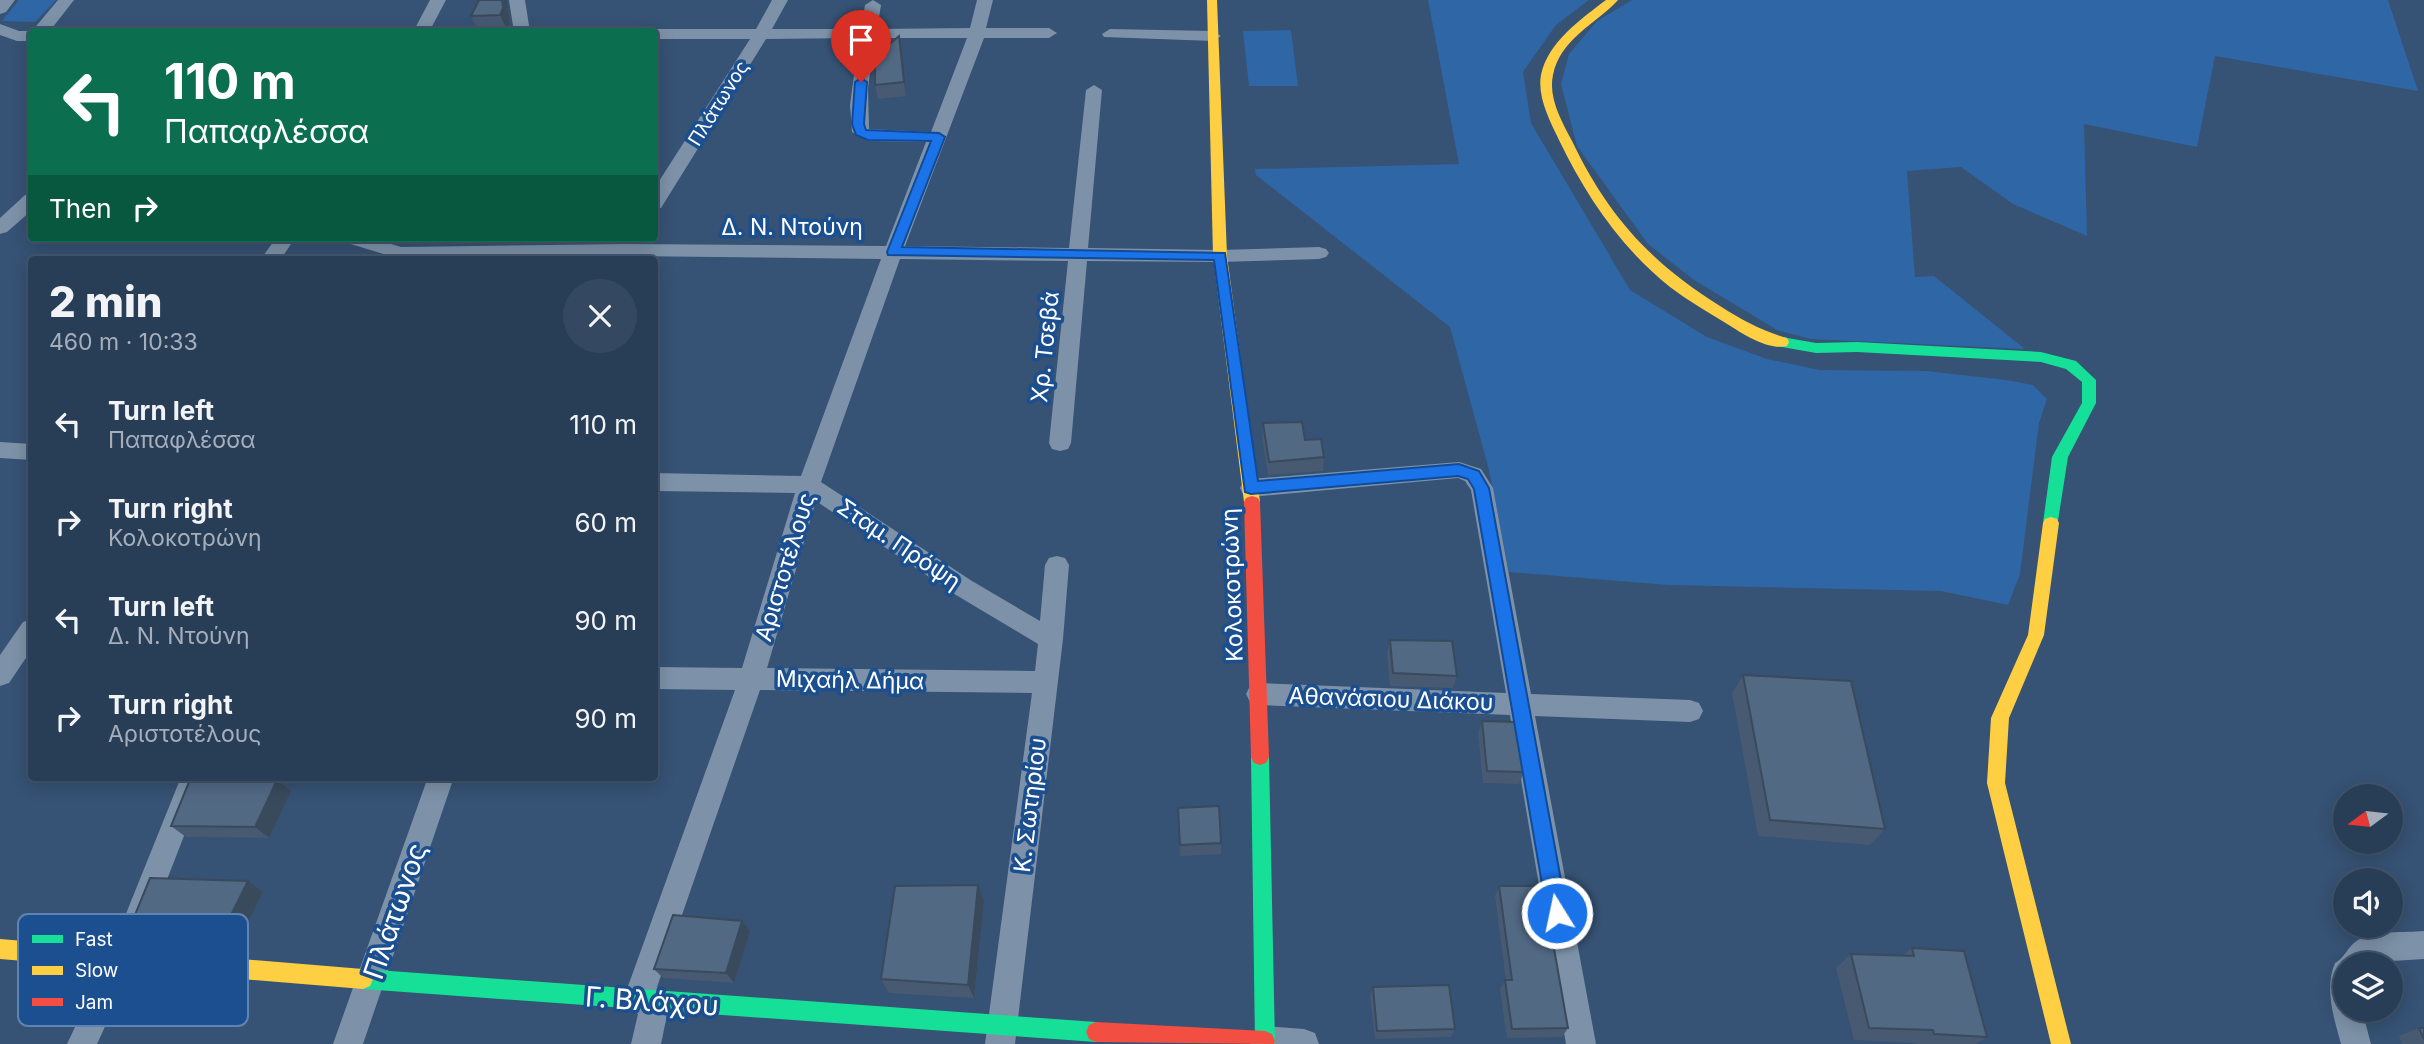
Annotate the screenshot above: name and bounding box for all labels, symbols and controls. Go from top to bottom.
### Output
pin [831,10,891,82]
icon: arrive [842,21,880,59]
text: 110 m [164,52,296,111]
icon: left [49,56,140,147]
street label: Πλάτωνος [683,56,754,150]
text: Παπαφλέσσα [164,112,369,151]
icon: right [126,189,164,227]
text: Then [49,193,112,224]
street label: Δ. Ν. Ντούνη [721,213,863,241]
text: 2 min [49,276,163,327]
button: close [563,279,637,353]
street label: Χρ. Τσεβά [1025,290,1065,404]
text: 460 m · 10:33 [49,328,198,356]
text: Turn left [108,395,214,426]
icon: left [49,405,87,443]
text: 110 m [569,409,637,440]
text: Παπαφλέσσα [108,426,255,454]
street label: Αριστοτέλους [749,490,821,644]
street label: Σταμ. Πρόψη [832,492,966,596]
text: Turn right [108,493,233,524]
icon: right [49,503,87,541]
text: 60 m [574,507,637,538]
street label: Κολοκοτρώνη [1215,508,1249,662]
text: Κολοκοτρώνη [108,524,262,552]
text: Turn left [108,591,214,622]
icon: left [49,601,87,639]
text: 90 m [574,605,637,636]
text: Δ. Ν. Ντούνη [108,622,250,650]
street label: Μιχαήλ Δήμα [776,665,924,695]
street label: Αθανάσιου Διάκου [1288,681,1494,717]
text: Turn right [108,689,233,720]
icon: right [49,699,87,737]
text: 90 m [574,703,637,734]
text: Αριστοτέλους [108,720,261,748]
street label: Κ. Σωτηρίου [1008,736,1052,874]
north arrow [2333,784,2403,854]
map controls [2333,784,2403,1022]
street label: Πλάτωνος [356,839,434,983]
button: sound [2333,868,2403,938]
position arrow [1520,876,1594,950]
legend [18,914,248,1026]
text: Fast [75,928,113,951]
button: layers [2333,952,2403,1022]
text: Slow [75,959,118,982]
street label: Γ. Βλάχου [584,979,720,1023]
text: Jam [75,991,113,1014]

